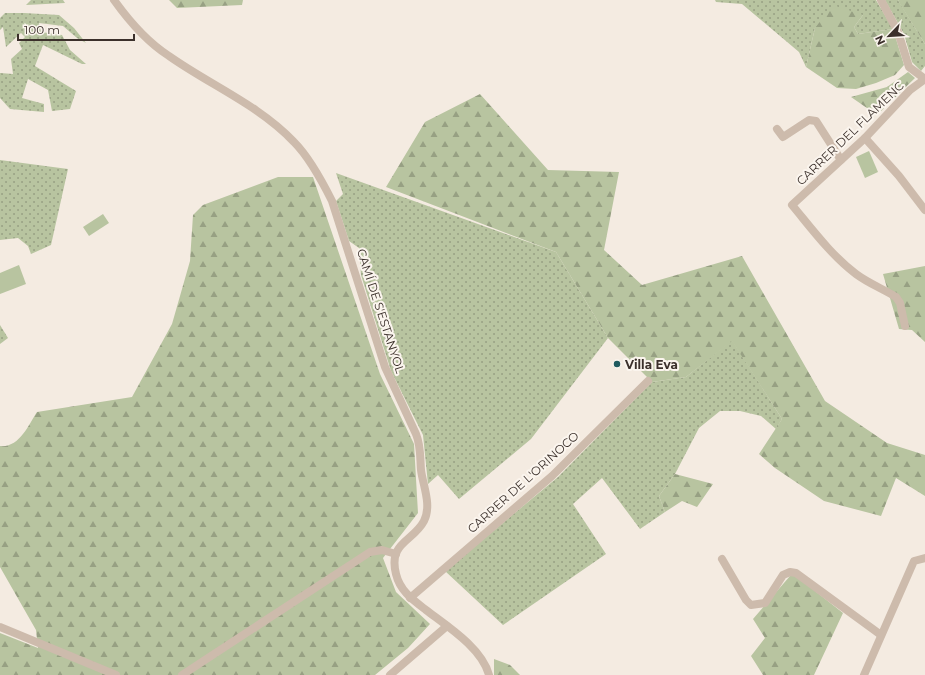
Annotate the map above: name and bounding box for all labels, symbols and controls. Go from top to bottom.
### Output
scale bar [18,16,134,42]
north arrow [869,16,909,56]
text: 100 m [24,22,60,37]
text: N [872,33,888,47]
street label: CARRER DEL FLAMENC [793,78,907,188]
street label: CAMÍ DE S'ESTANYOL [354,247,408,375]
place label: Villa Eva [624,357,678,372]
marker: Villa Eva [612,359,622,369]
street label: CARRER DE L'ORINOCO [464,428,582,536]

